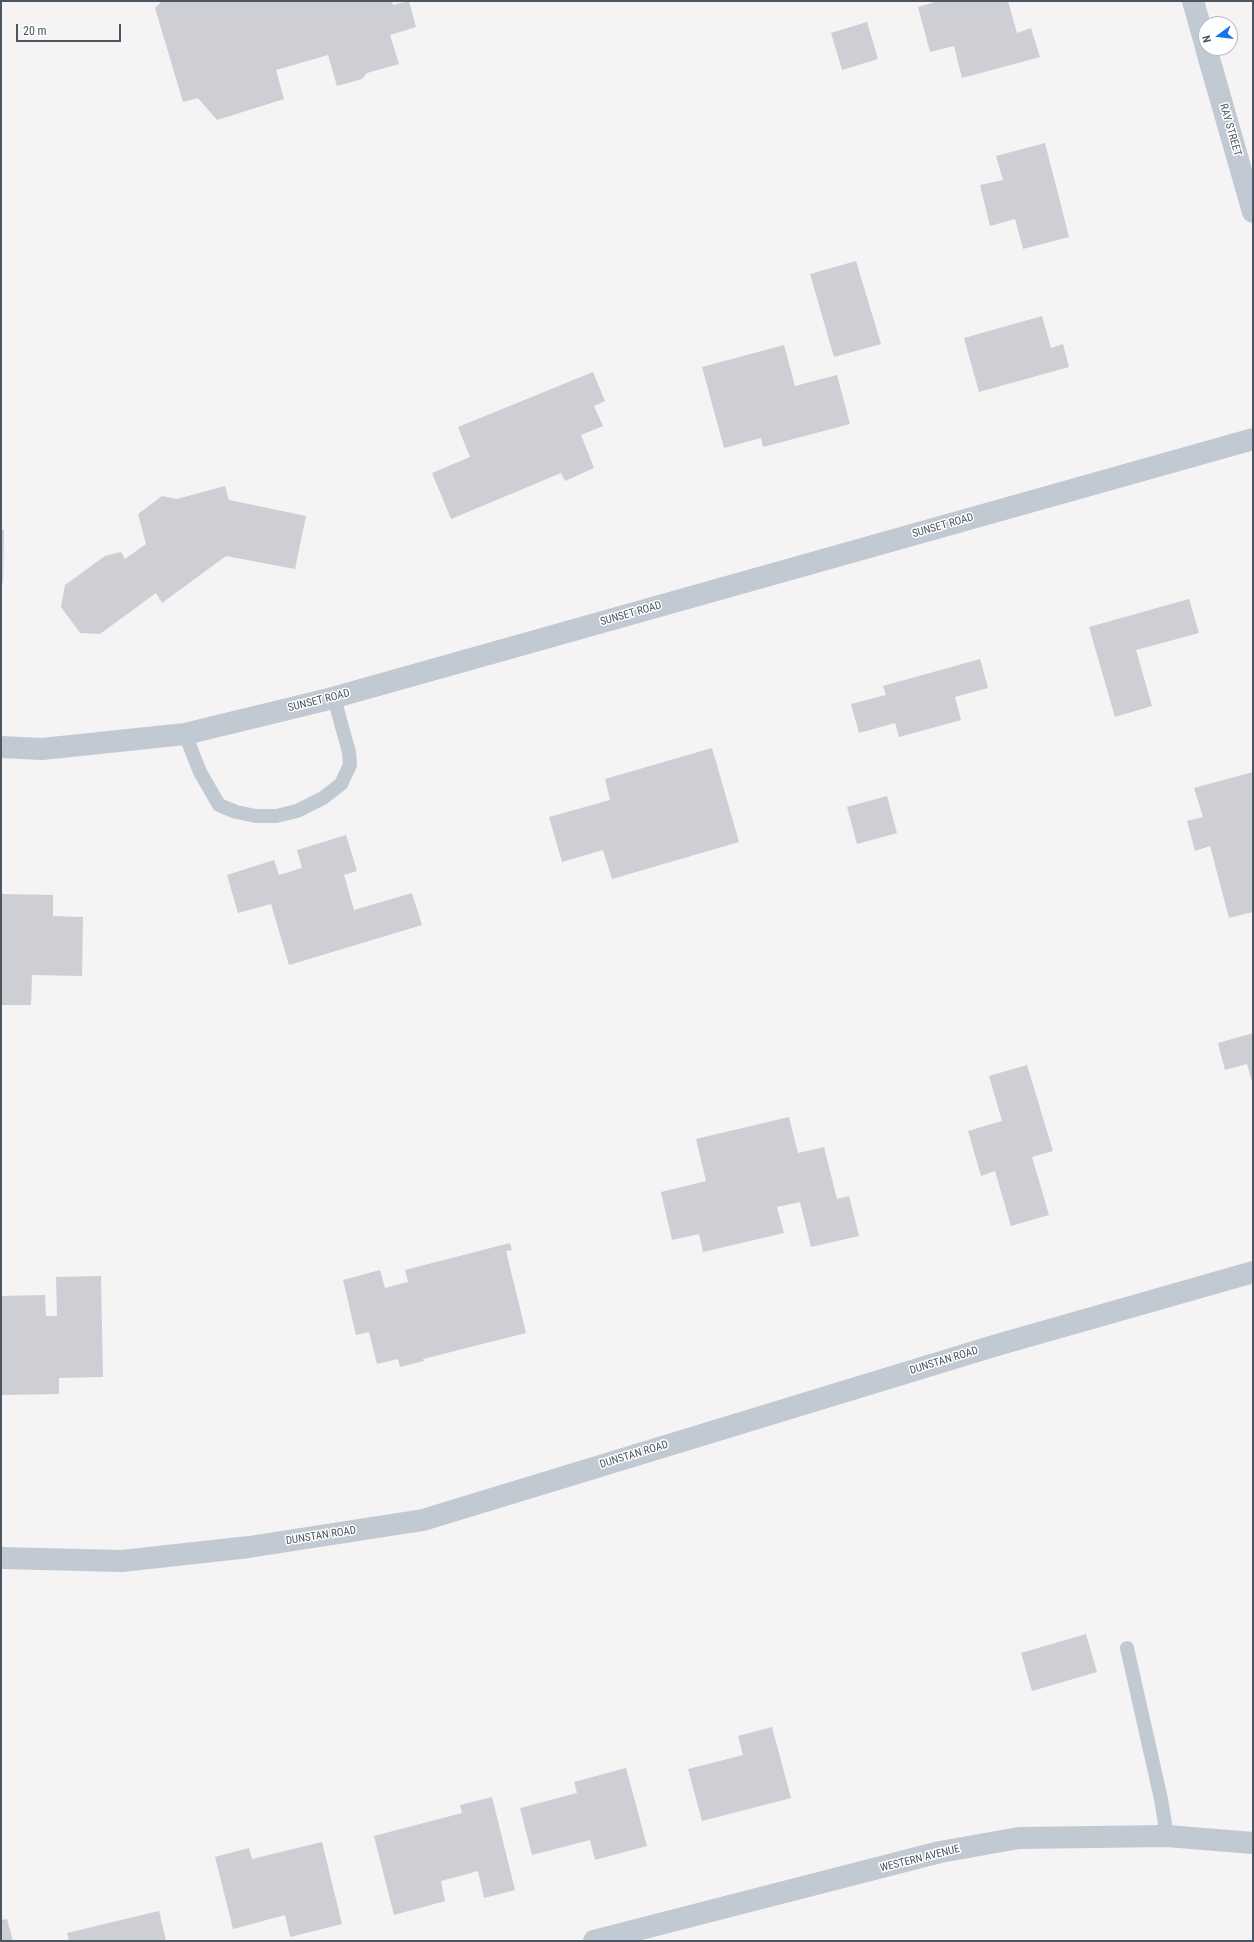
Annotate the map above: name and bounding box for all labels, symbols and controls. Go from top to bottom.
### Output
scale bar [18,16,123,42]
north arrow [1198,16,1238,56]
text: 20 m [23,24,47,38]
text: N [1200,34,1214,44]
street label: RAY STREET [1216,102,1244,158]
street label: SUNSET ROAD [911,511,975,541]
street label: SUNSET ROAD [599,599,663,629]
street label: SUNSET ROAD [287,687,351,715]
street label: DUNSTAN ROAD [908,1344,980,1378]
street label: DUNSTAN ROAD [598,1438,670,1472]
street label: DUNSTAN ROAD [285,1524,357,1548]
street label: WESTERN AVENUE [879,1843,961,1875]

